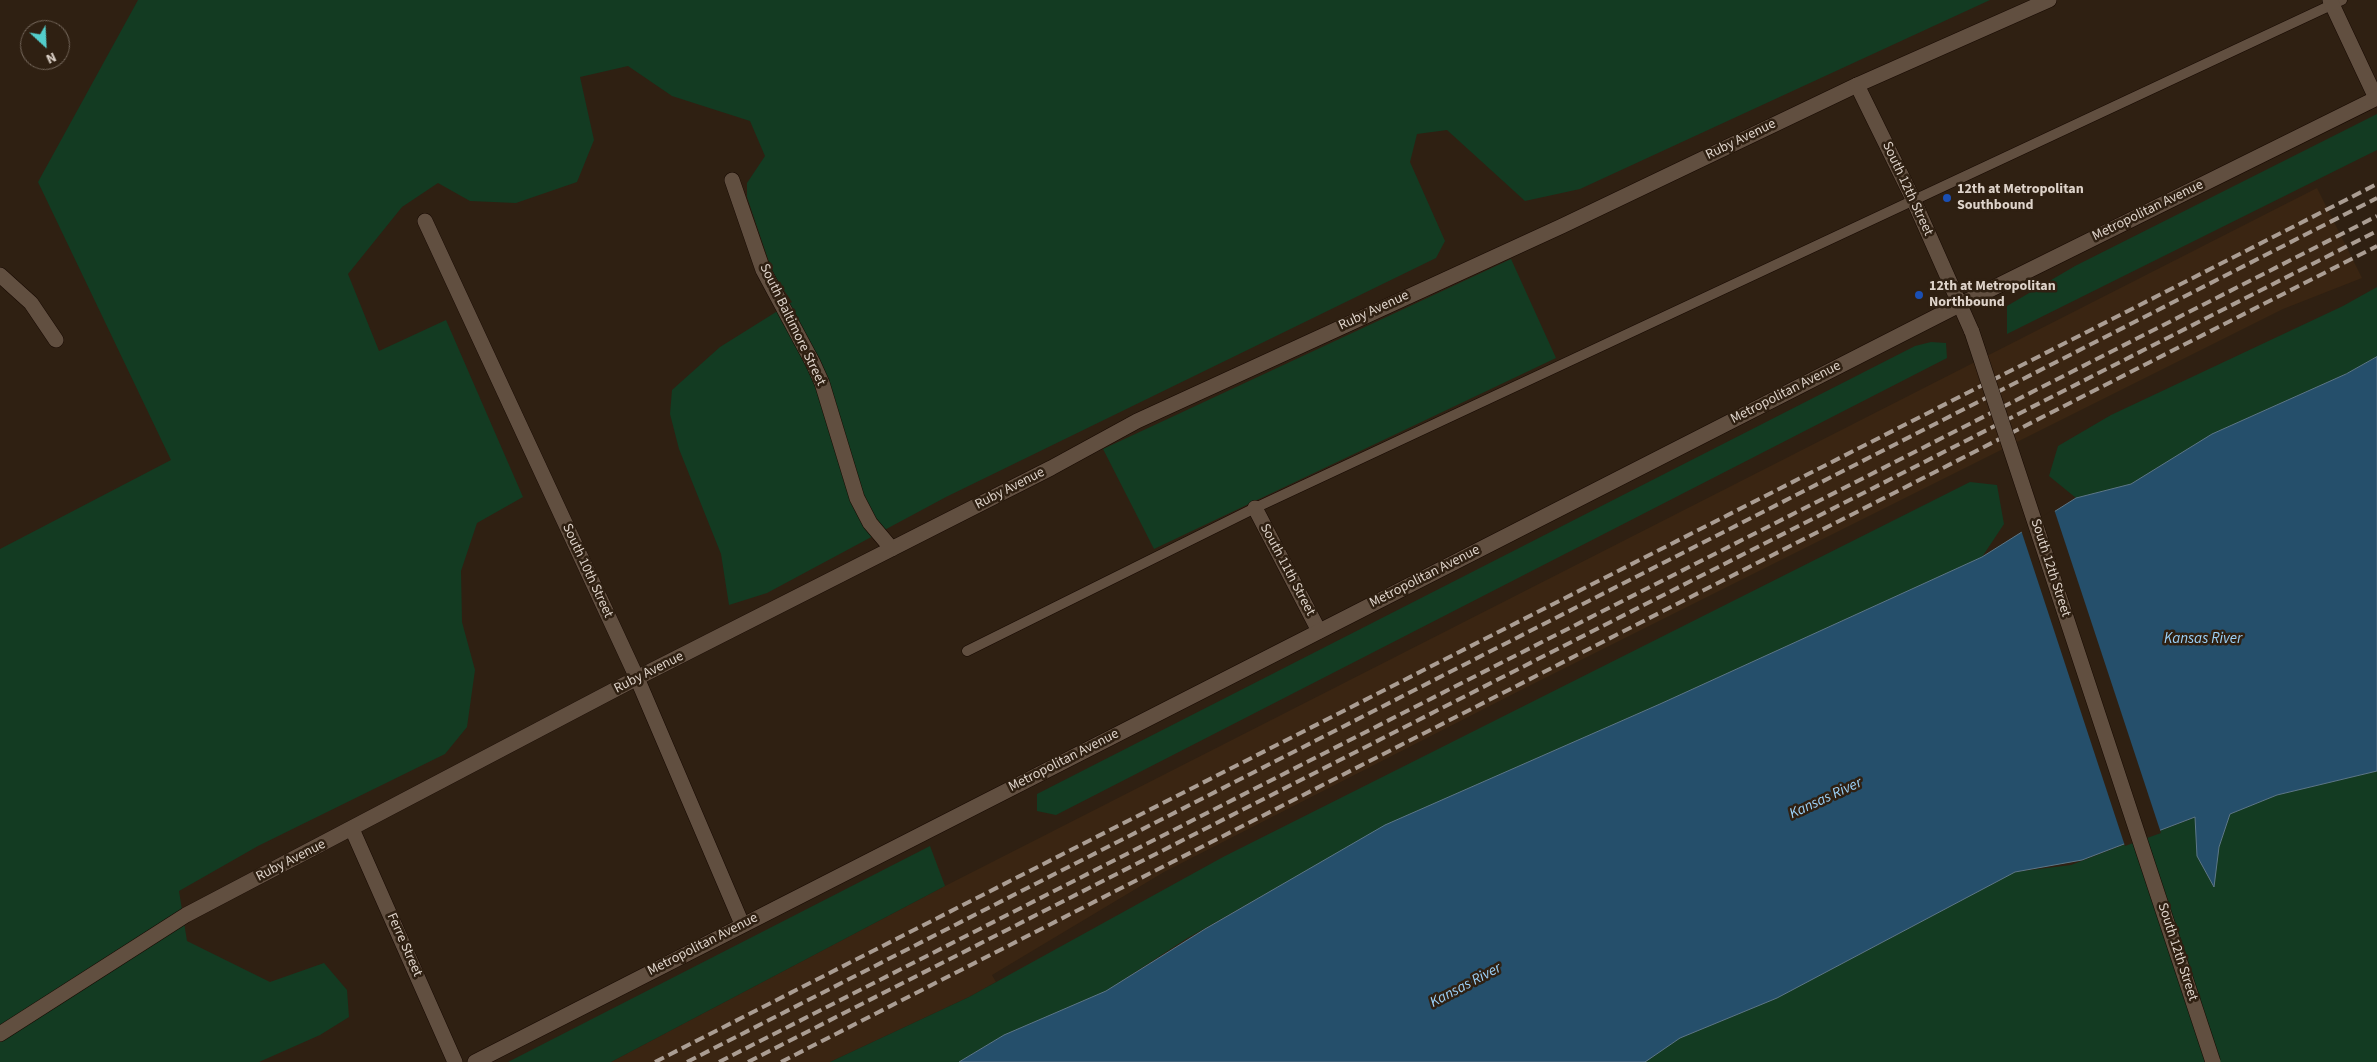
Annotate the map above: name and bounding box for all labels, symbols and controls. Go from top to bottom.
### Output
north arrow [20,20,70,70]
text: N [42,47,59,69]
street label: Ruby Avenue [1703,116,1779,164]
street label: South 12th Street [1878,139,1936,239]
street label: Metropolitan Avenue [2090,177,2206,245]
place label: 12th at Metropolitan Southbound [1957,182,2084,214]
marker: 12th at Metropolitan Southbound [1941,192,1953,204]
street label: South Baltimore Street [755,261,829,389]
place label: 12th at Metropolitan Northbound [1929,279,2056,312]
street label: Ruby Avenue [1336,287,1412,335]
marker: 12th at Metropolitan Northbound [1913,289,1925,301]
street label: Metropolitan Avenue [1728,358,1844,428]
street label: Ruby Avenue [972,464,1048,514]
street label: South 12th Street [2026,517,2074,619]
street label: South 10th Street [558,521,616,621]
street label: South 11th Street [1256,521,1318,619]
street label: Metropolitan Avenue [1367,542,1483,612]
water label: Kansas River [2164,631,2242,649]
street label: Ruby Avenue [611,648,687,698]
street label: Metropolitan Avenue [1006,726,1122,796]
water label: Kansas River [1787,774,1865,824]
street label: Ruby Avenue [253,836,329,886]
street label: South 12th Street [2153,901,2201,1003]
street label: Ferre Street [382,910,426,980]
street label: Metropolitan Avenue [645,910,761,980]
water label: Kansas River [1427,960,1505,1012]

